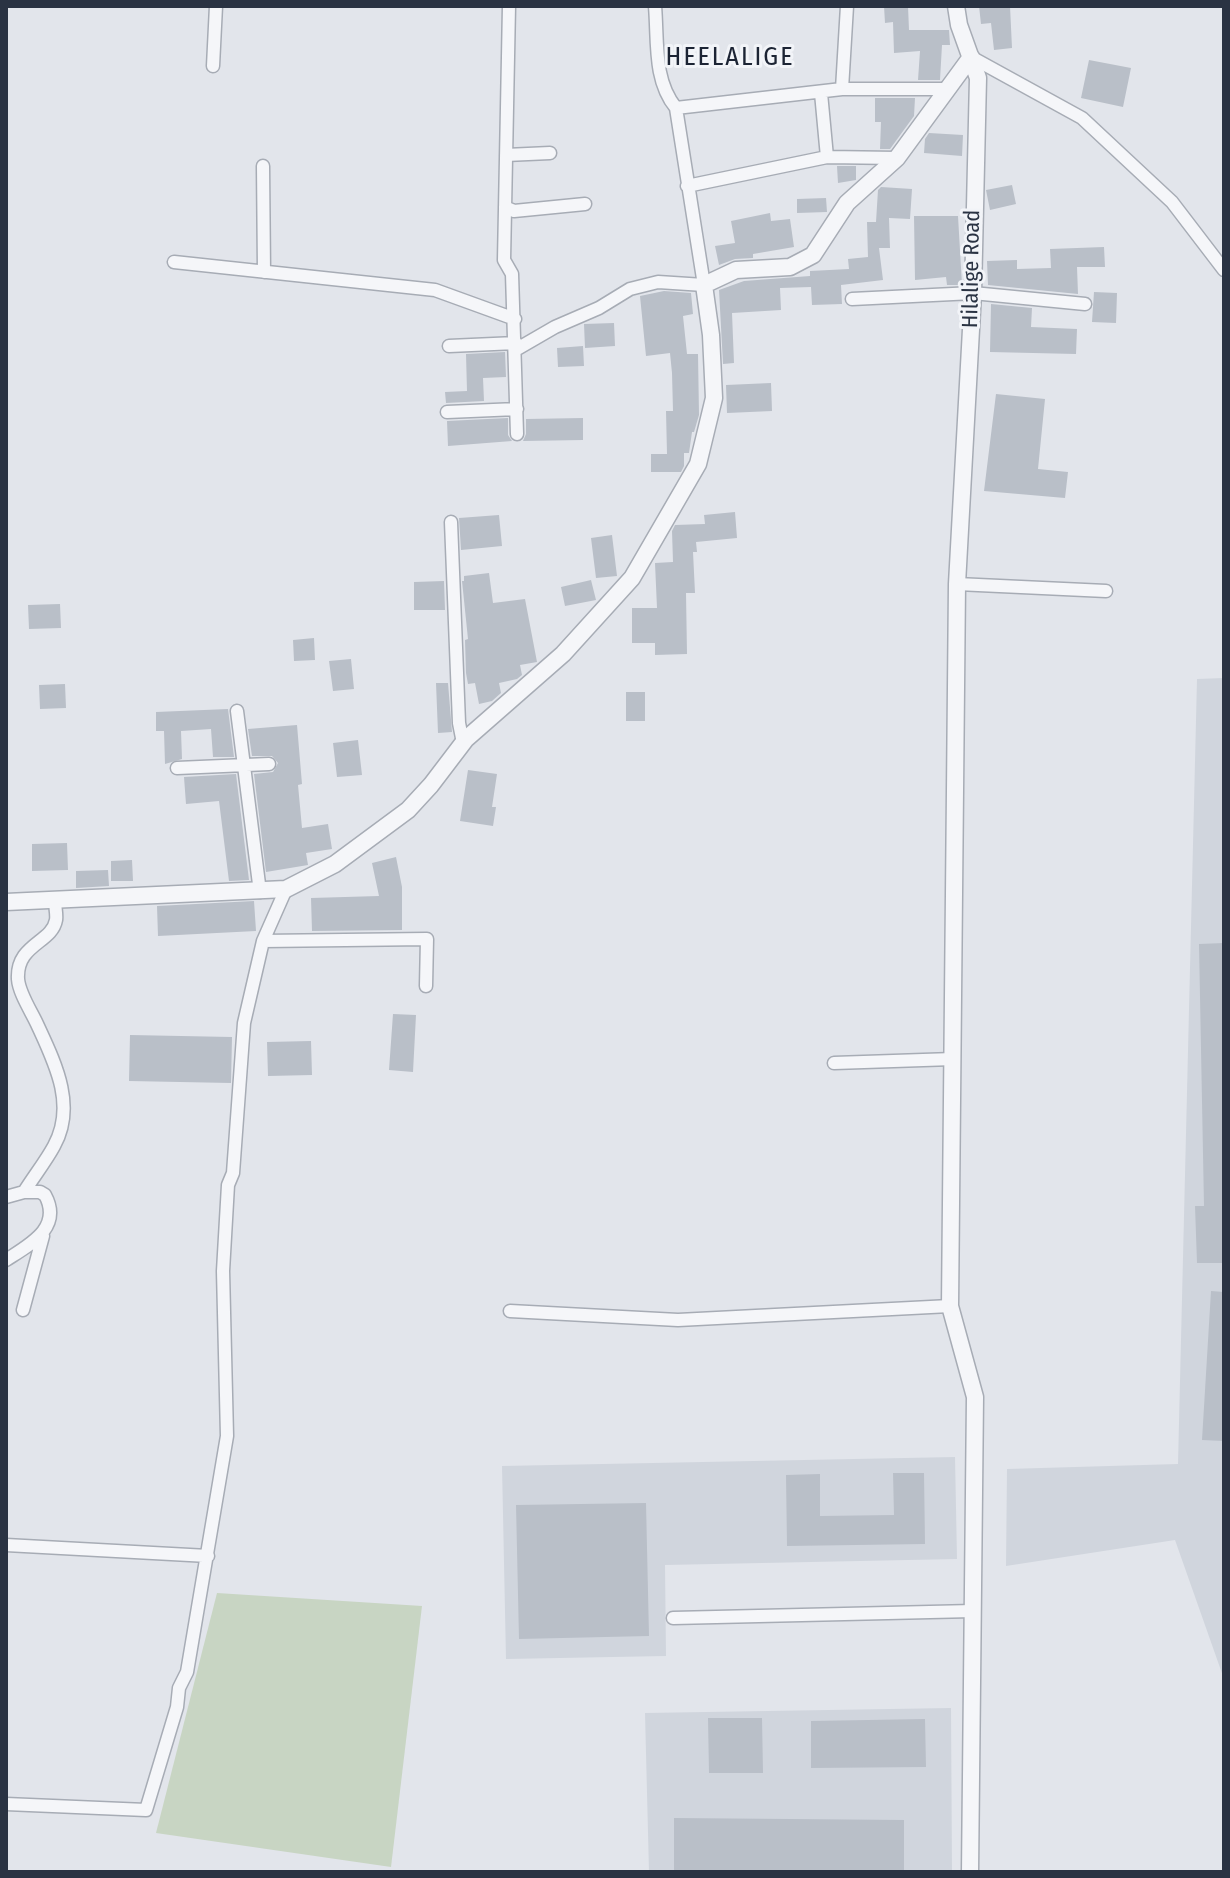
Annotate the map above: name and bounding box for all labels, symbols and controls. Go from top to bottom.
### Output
district label: HEELALIGE [666,42,794,74]
street label: Hilalige Road [958,210,986,328]

